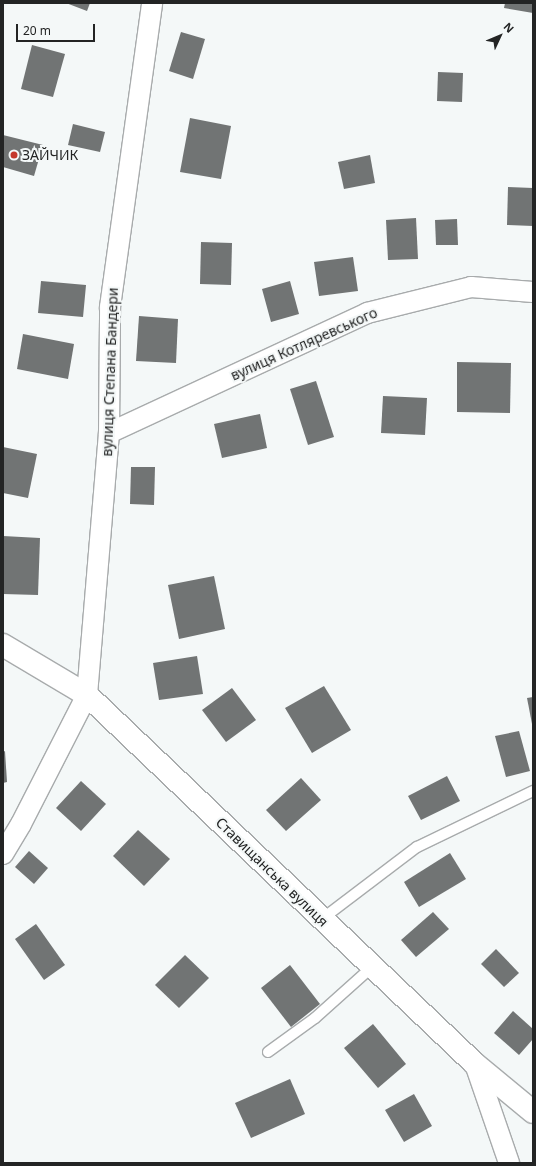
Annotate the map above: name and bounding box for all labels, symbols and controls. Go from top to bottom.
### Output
scale bar [18,16,97,42]
north arrow [480,16,520,56]
text: N [500,19,517,36]
text: 20 m [23,22,51,39]
place label: ЗАЙЧИК [22,147,78,163]
marker: ЗАЙЧИК [9,150,19,160]
street label: вулиця Степана Бандери [99,287,121,457]
street label: вулиця Котляревського [228,304,380,384]
street label: Ставищанська вулиця [212,814,332,930]

